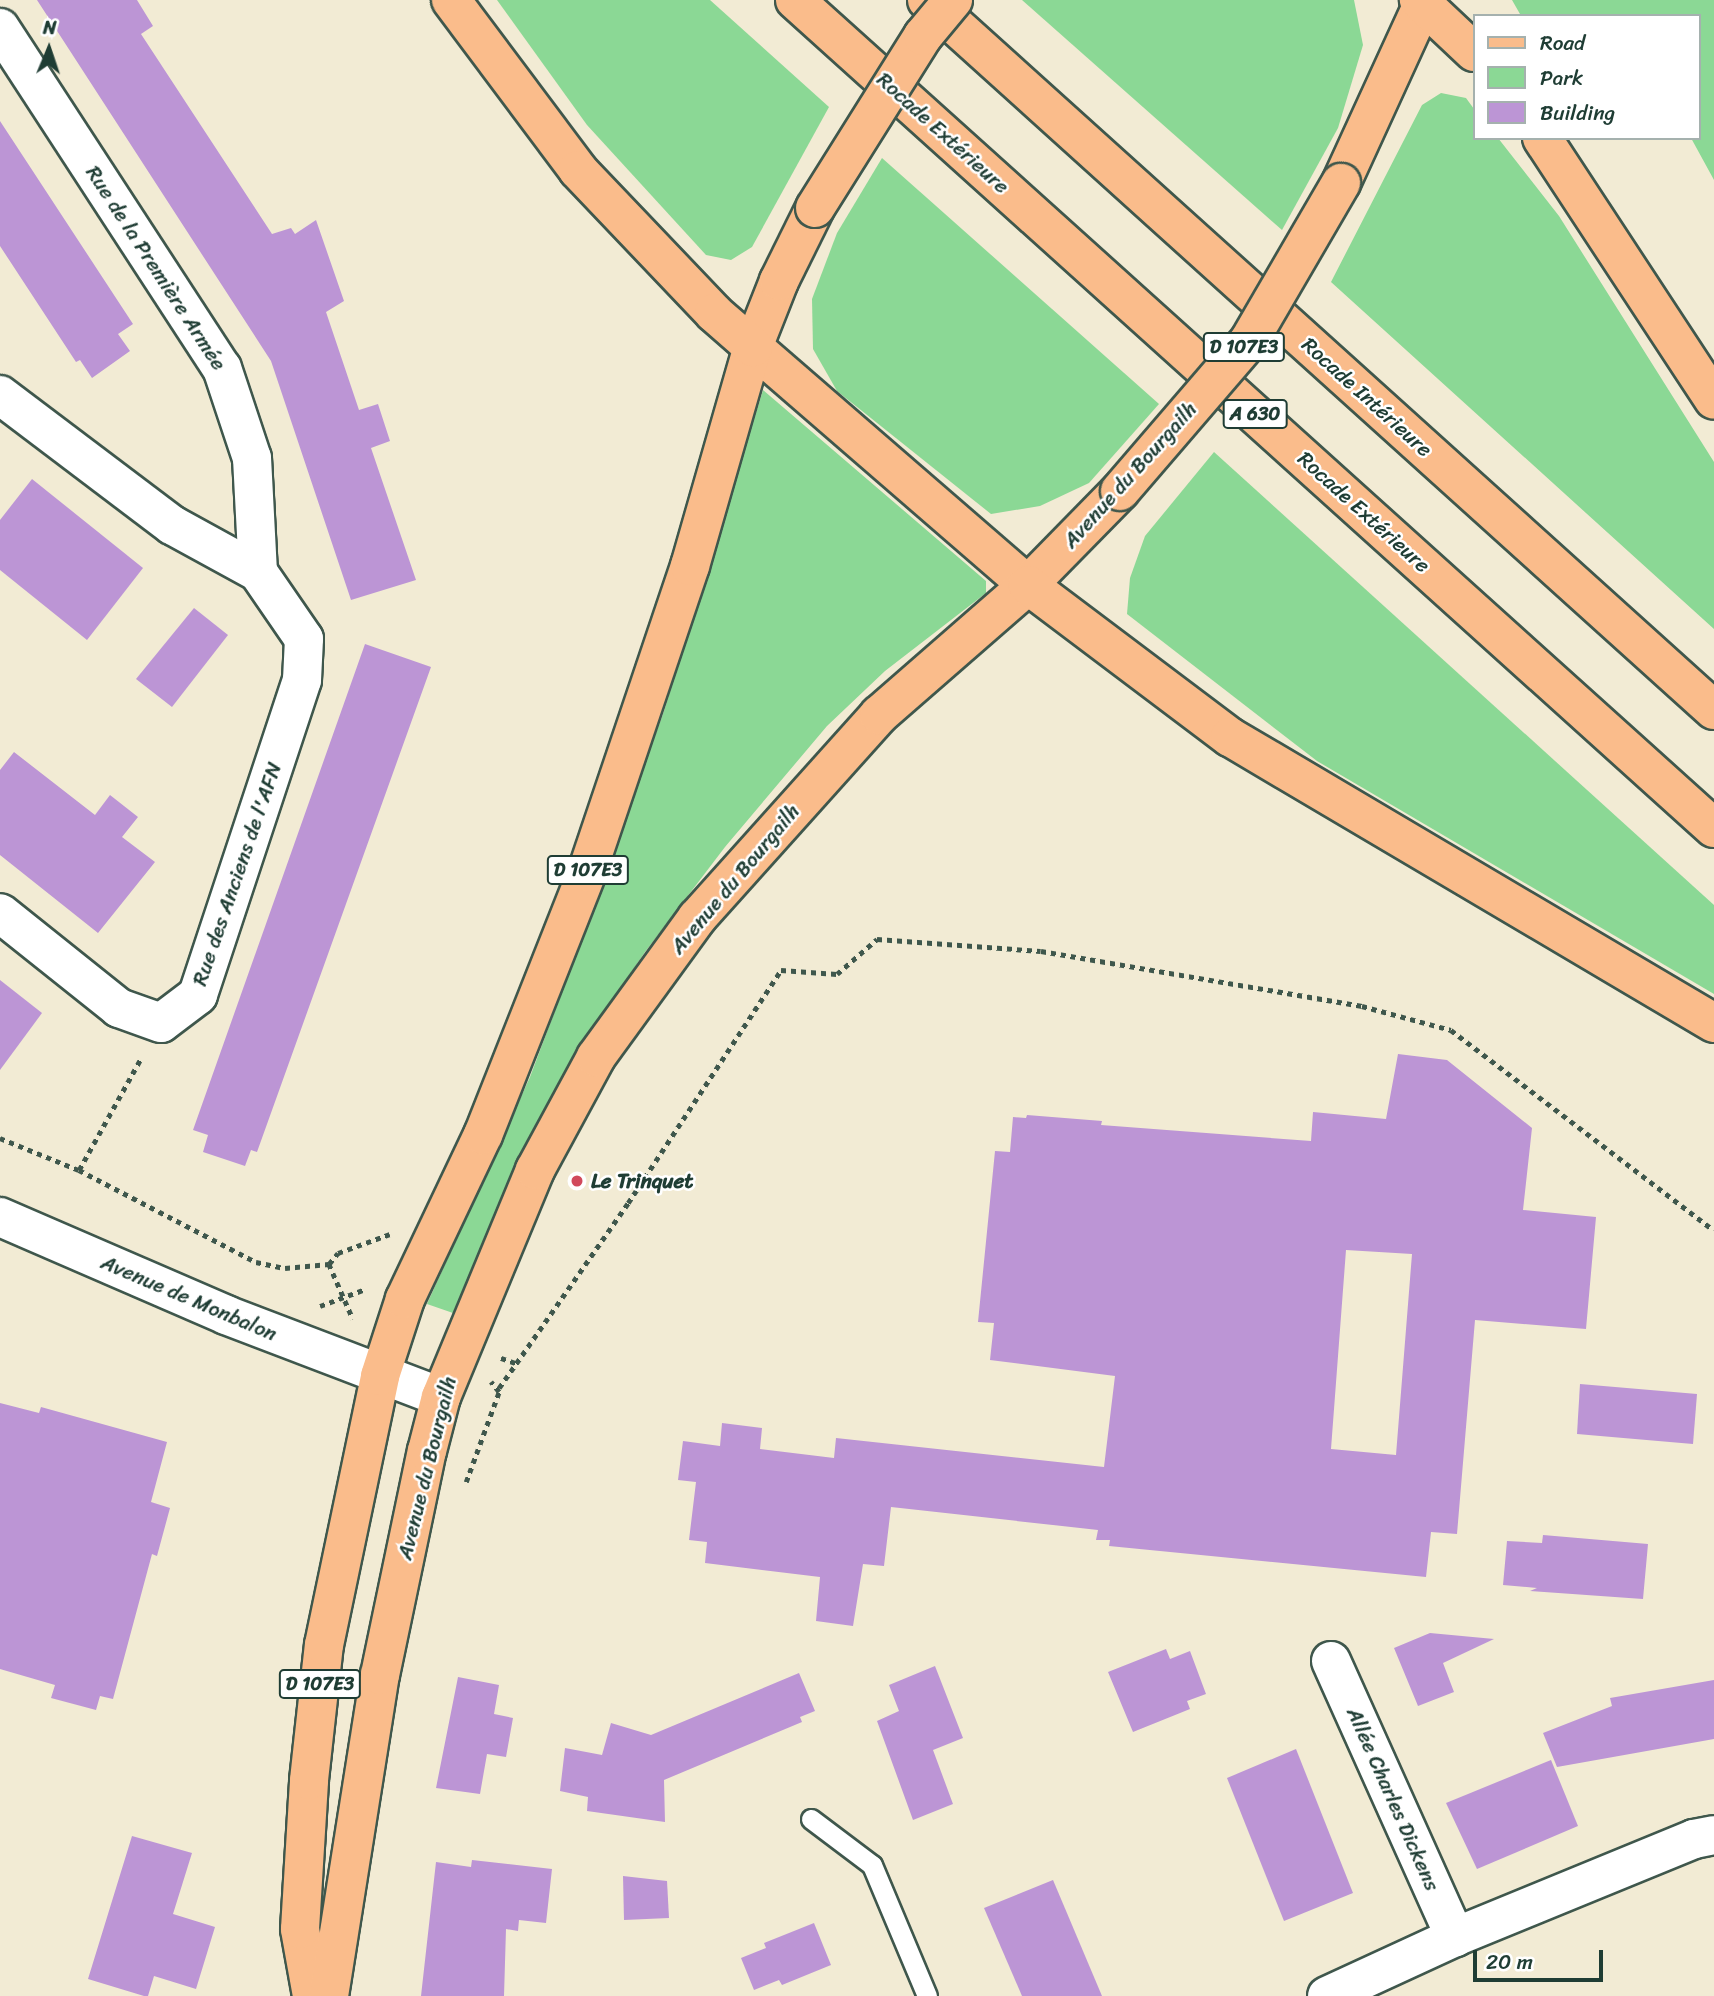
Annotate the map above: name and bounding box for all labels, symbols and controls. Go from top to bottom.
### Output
text: N [43,11,57,44]
north arrow [14,14,84,84]
legend [1472,14,1700,140]
text: Road [1540,24,1585,62]
text: Park [1540,59,1583,97]
street label: Rocade Extérieure [872,67,1014,199]
text: Building [1540,94,1615,132]
street label: Rue de la Première Armée [80,161,232,375]
road number: D 107E3 [1202,332,1286,362]
street label: Rocade Intérieure [1297,332,1437,462]
street label: Avenue du Bourgailh [1058,397,1202,553]
road number: A 630 [1222,398,1288,430]
street label: Rocade Extérieure [1293,446,1435,578]
street label: Rue des Anciens de l'AFN [186,758,288,990]
street label: Avenue du Bourgailh [665,799,805,959]
road number: D 107E3 [546,855,630,886]
place label: Le Trinquet [591,1168,693,1194]
marker: Le Trinquet [569,1173,585,1189]
street label: Avenue de Monbalon [97,1250,281,1346]
street label: Avenue du Bourgailh [392,1374,462,1562]
road number: D 107E3 [278,1668,362,1700]
street label: Allée Charles Dickens [1341,1703,1445,1895]
scale bar [1476,1937,1606,1981]
text: 20 m [1486,1943,1533,1981]

